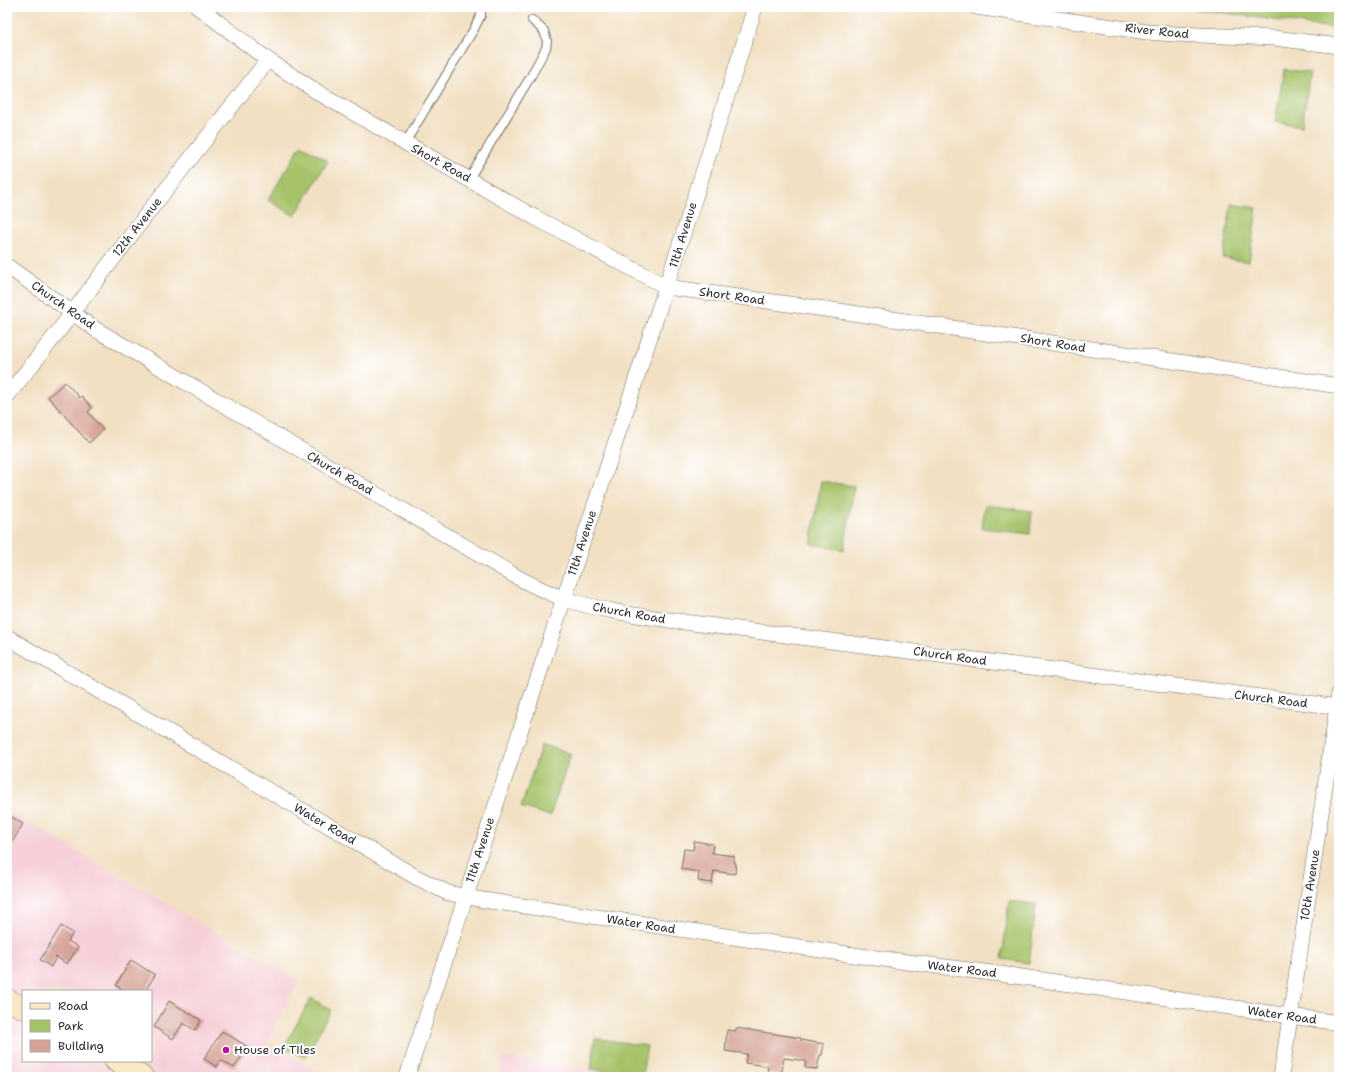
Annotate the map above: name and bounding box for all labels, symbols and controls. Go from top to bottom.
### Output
street label: River Road [1124,20,1190,42]
street label: Short Road [408,140,474,186]
street label: 12th Avenue [109,194,165,260]
street label: 11th Avenue [665,200,701,270]
street label: Church Road [28,277,98,333]
street label: Short Road [698,283,766,309]
street label: Short Road [1019,330,1087,356]
street label: Church Road [304,448,376,499]
street label: 11th Avenue [564,508,600,578]
street label: Church Road [591,599,667,627]
street label: Church Road [912,643,988,669]
street label: Church Road [1233,687,1309,711]
street label: Water Road [291,800,360,849]
street label: 11th Avenue [462,815,498,885]
street label: 10th Avenue [1296,848,1324,922]
street label: Water Road [605,911,677,937]
street label: Water Road [926,957,998,981]
legend [22,990,152,1062]
text: Road [58,998,89,1014]
street label: Water Road [1246,1002,1318,1028]
text: Park [58,1018,84,1034]
text: Building [58,1038,104,1054]
place label: House of Tiles [234,1042,316,1058]
marker: House of Tiles [221,1045,231,1055]

